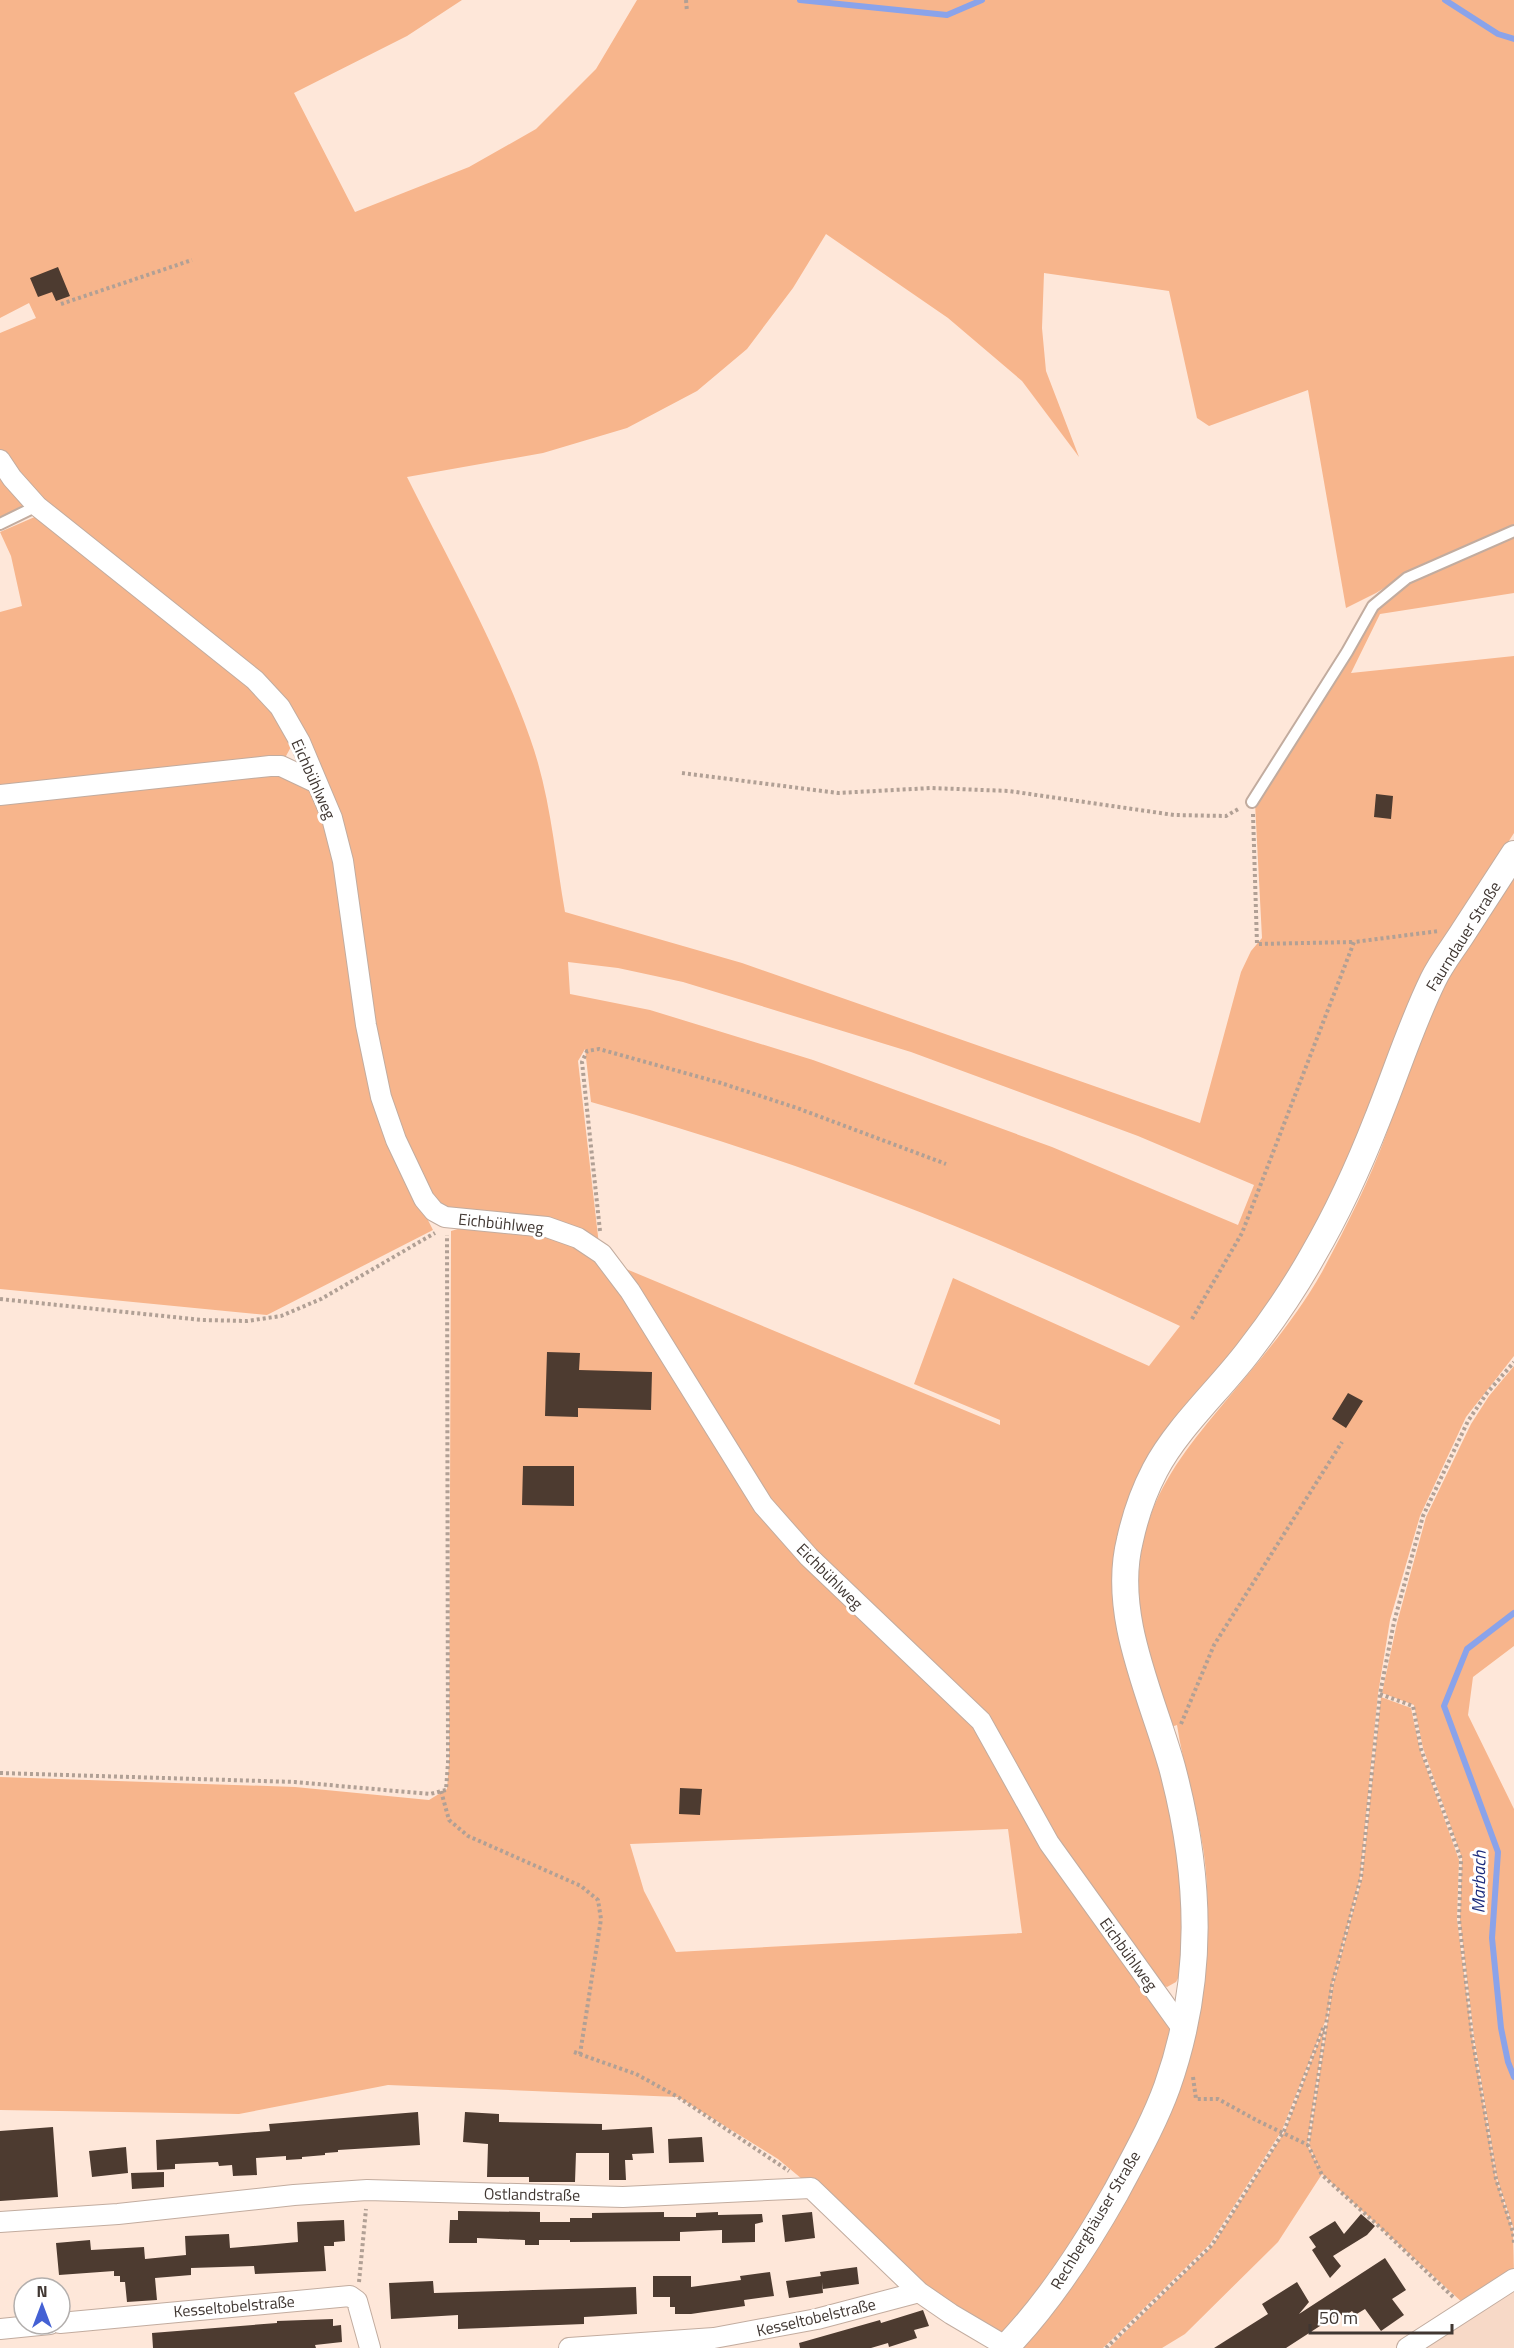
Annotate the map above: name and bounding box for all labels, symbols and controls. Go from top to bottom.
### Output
street label: Eichbühlweg [286,735,342,823]
street label: Faurndauer Straße [1420,876,1506,996]
street label: Eichbühlweg [457,1207,545,1239]
street label: Eichbühlweg [791,1537,869,1615]
water label: Marbach [1464,1849,1493,1914]
street label: Eichbühlweg [1094,1912,1164,1996]
street label: Rechberghäuser Straße [1044,2146,1146,2294]
street label: Ostlandstraße [484,2181,580,2207]
north arrow [12,2276,72,2336]
text: N [36,2279,48,2303]
street label: Kesseltobelstraße [172,2289,296,2323]
street label: Kesseltobelstraße [754,2292,878,2342]
scale bar [1310,2297,1452,2335]
text: 50 m [1319,2304,1358,2331]

